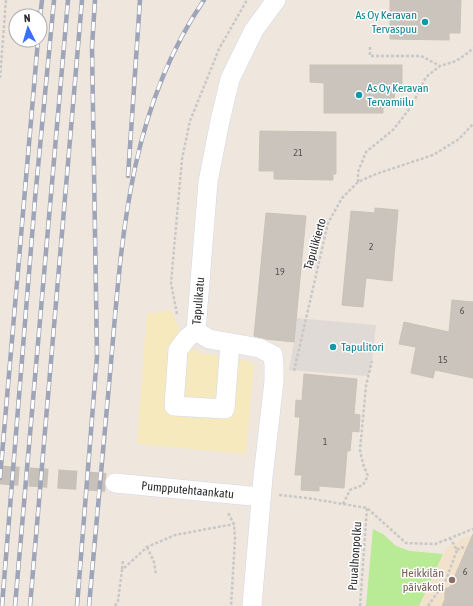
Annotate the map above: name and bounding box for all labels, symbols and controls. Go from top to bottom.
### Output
north arrow [8,8,48,48]
place label: As Oy Keravan Tervaspuu [355,8,417,36]
text: N [23,12,31,24]
marker: As Oy Keravan Tervaspuu [420,17,430,27]
place label: As Oy Keravan Tervamiilu [367,81,429,109]
marker: As Oy Keravan Tervamiilu [354,90,364,100]
house number: 21 [293,147,303,158]
street label: Tapulikierto [301,216,329,271]
house number: 2 [369,241,374,252]
house number: 19 [275,266,285,277]
street label: Tapulikatu [190,276,207,325]
house number: 6 [460,305,465,316]
place label: Tapulitori [341,340,384,354]
marker: Tapulitori [328,342,338,352]
house number: 15 [438,354,448,365]
house number: 1 [323,436,328,447]
street label: Pumpputehtaankatu [141,479,235,501]
street label: Puualhonpolku [346,521,364,591]
place label: Heikkilän päiväkoti [401,566,444,594]
house number: 6 [463,566,468,577]
marker: Heikkilän päiväkoti [447,575,457,585]

